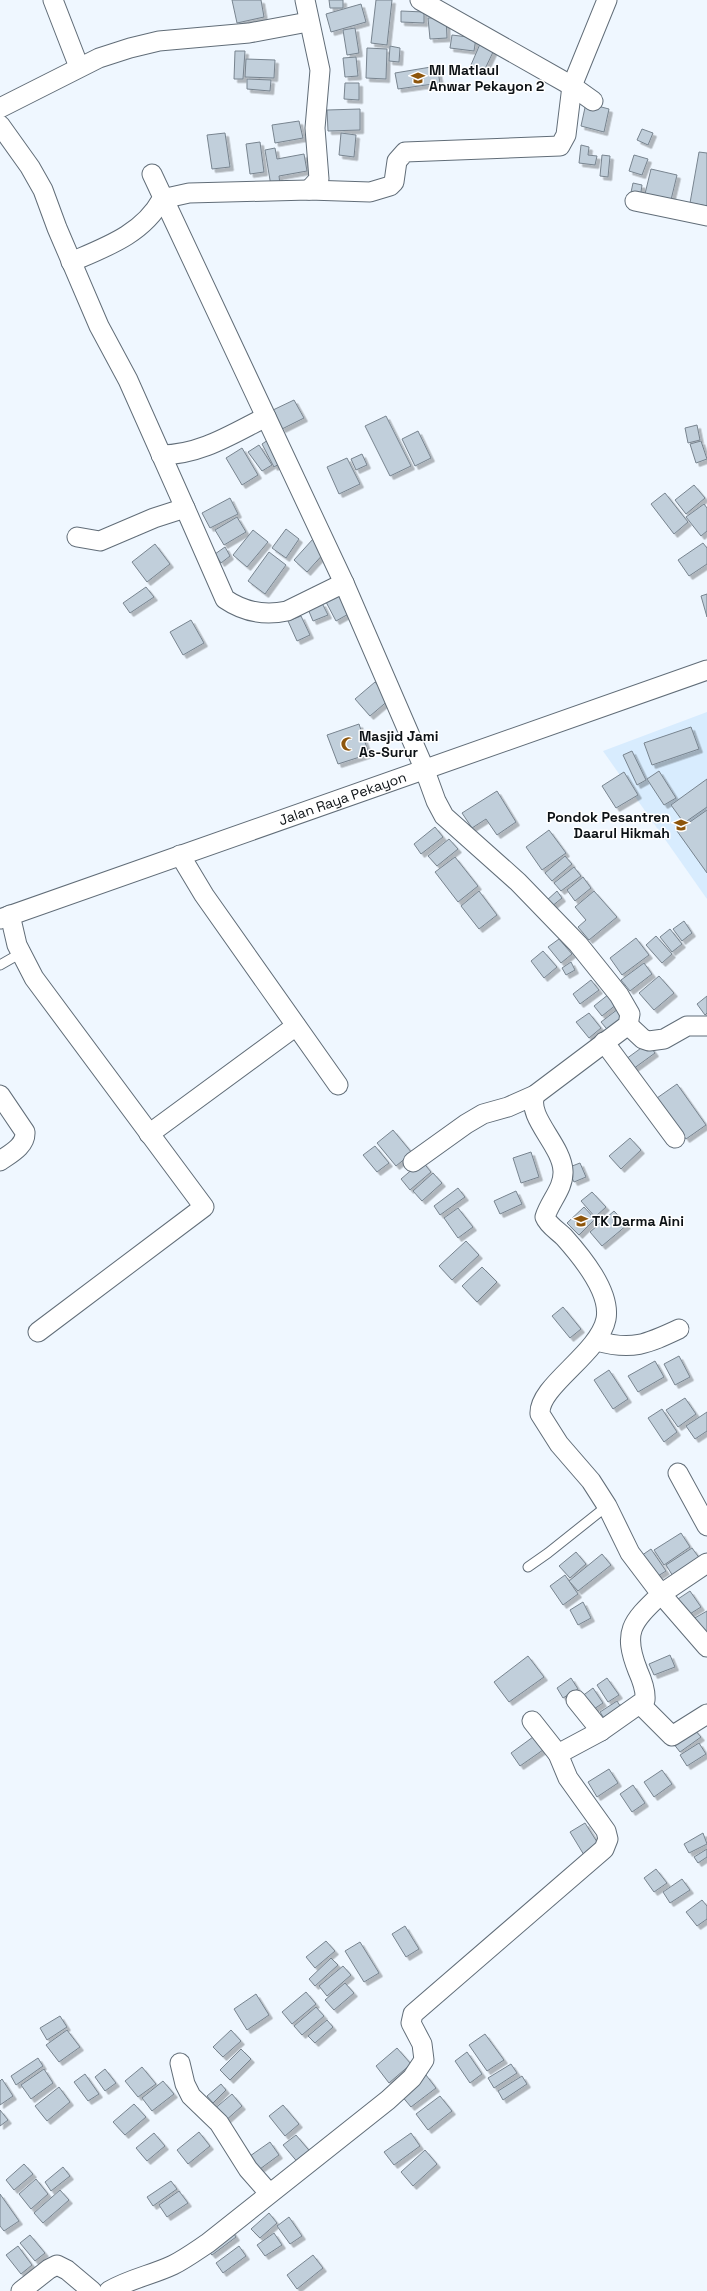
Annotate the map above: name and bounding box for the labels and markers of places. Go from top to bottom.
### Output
place label: MI Matlaul Anwar Pekayon 2 [429,61,544,95]
school or university icon: MI Matlaul Anwar Pekayon 2 [410,70,426,86]
place label: Masjid Jami As-Surur [359,727,439,761]
mosque icon: Masjid Jami As-Surur [340,736,356,752]
place label: Pondok Pesantren Daarul Hikmah [547,808,670,842]
school or university icon: Pondok Pesantren Daarul Hikmah [673,817,689,833]
place label: TK Darma Aini [592,1212,684,1230]
school or university icon: TK Darma Aini [573,1213,589,1229]

